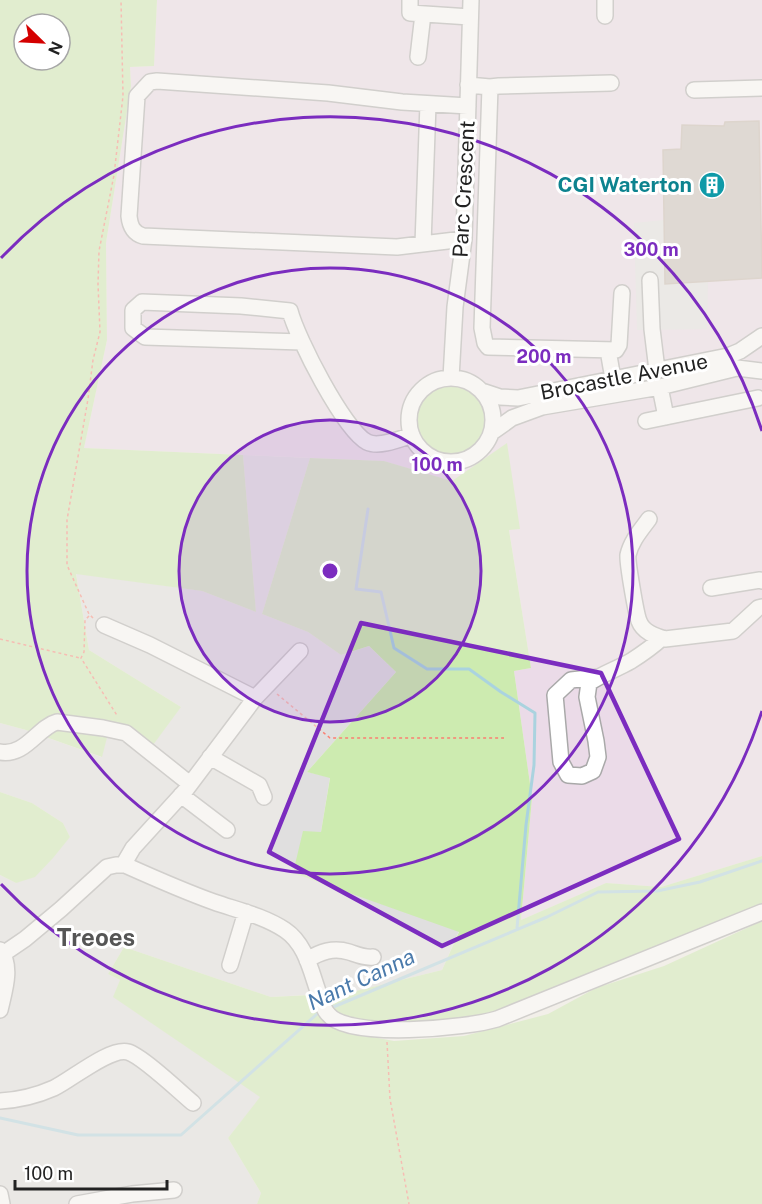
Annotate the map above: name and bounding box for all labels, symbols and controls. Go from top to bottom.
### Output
north arrow [12,12,72,72]
text: N [44,38,66,57]
street label: Parc Crescent [447,120,480,258]
building icon: CGI Waterton [697,170,727,200]
place label: CGI Waterton [557,172,692,197]
text: 300 m [623,239,679,260]
text: 200 m [517,346,571,367]
street label: Brocastle Avenue [538,348,710,405]
text: 100 m [411,454,463,475]
centre of rings [320,561,340,581]
district label: Treoes [57,923,135,951]
water label: Nant Canna [303,943,419,1015]
scale bar [15,1153,166,1191]
text: 100 m [24,1163,73,1184]

